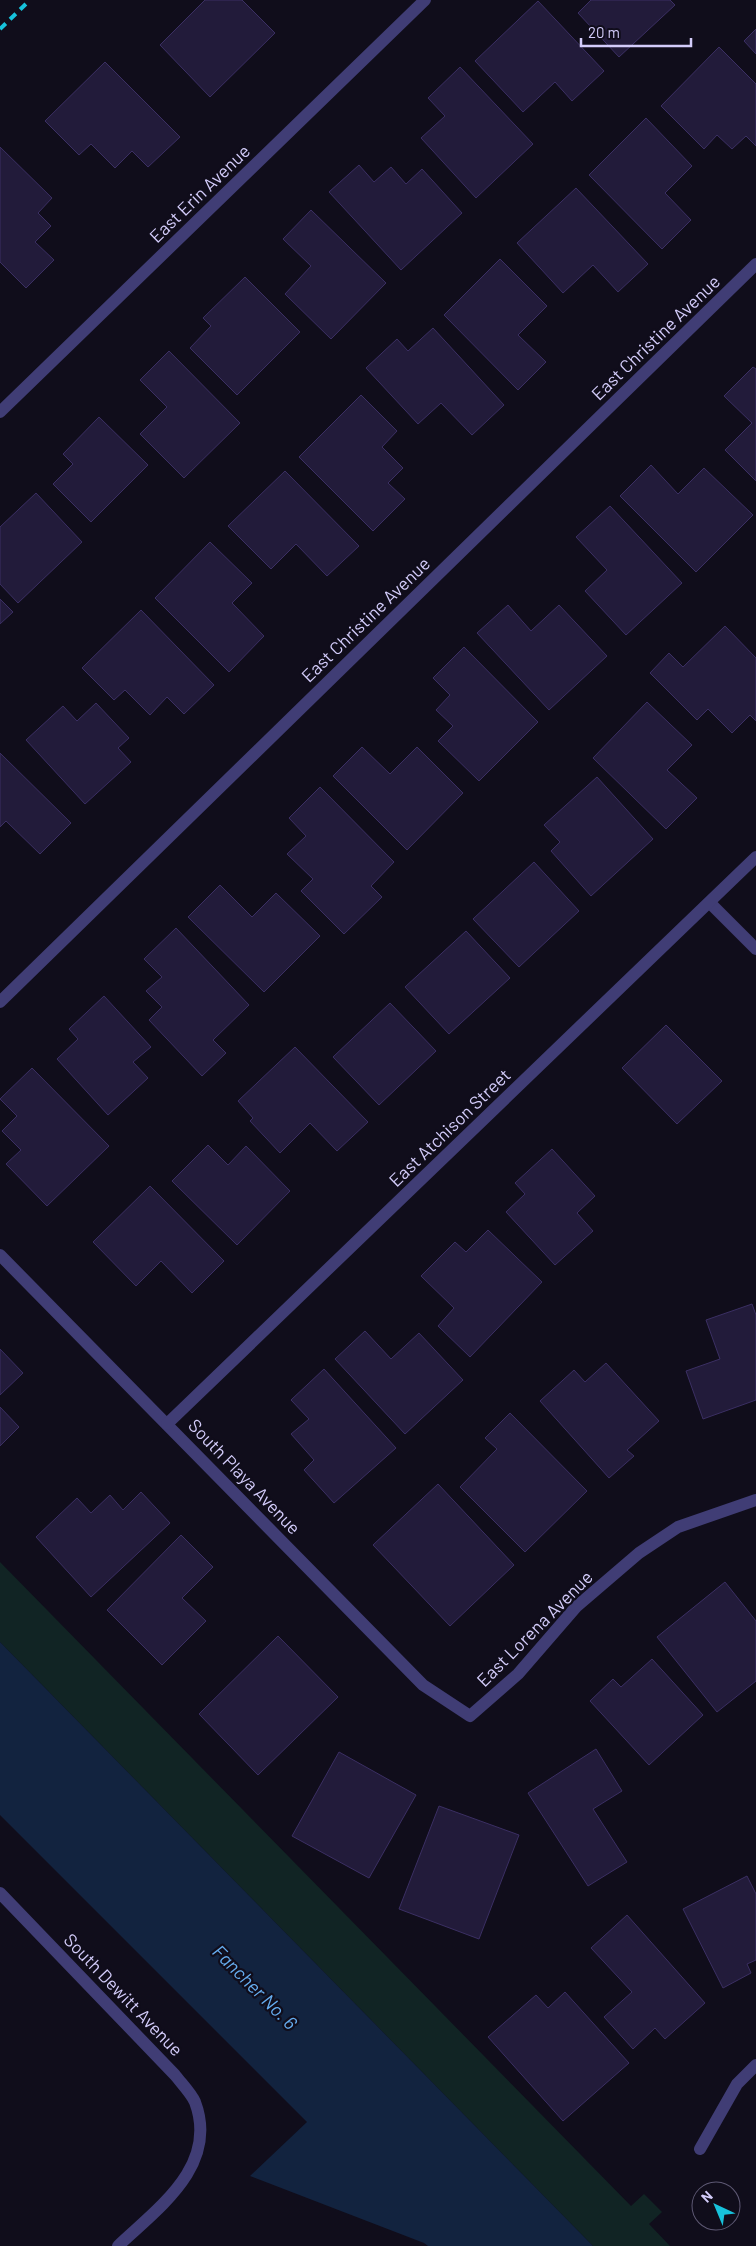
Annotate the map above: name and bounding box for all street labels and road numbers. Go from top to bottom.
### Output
street label: East Erin Avenue [144,140,254,247]
street label: East Christine Avenue [586,270,724,404]
street label: East Christine Avenue [296,552,434,686]
street label: East Atchison Street [384,1064,515,1191]
street label: South Playa Avenue [184,1414,305,1539]
street label: East Lorena Avenue [472,1566,597,1691]
street label: South Dewitt Avenue [60,1928,188,2060]

